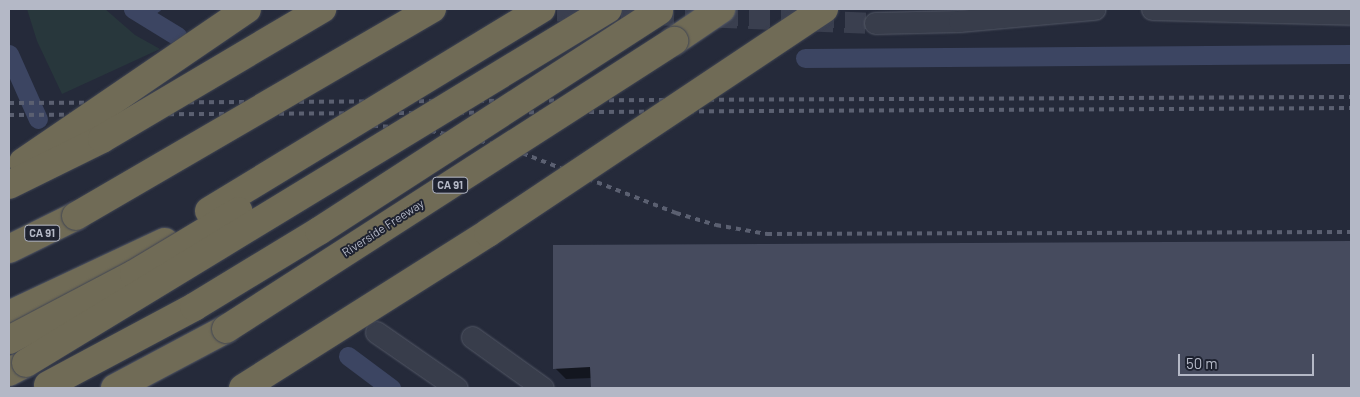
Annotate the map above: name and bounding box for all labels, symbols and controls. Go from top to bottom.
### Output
road number: CA 91 [431,176,469,194]
street label: Riverside Freeway [339,196,427,260]
road number: CA 91 [23,224,61,242]
scale bar [1180,344,1316,376]
text: 50 m [1186,354,1218,372]

